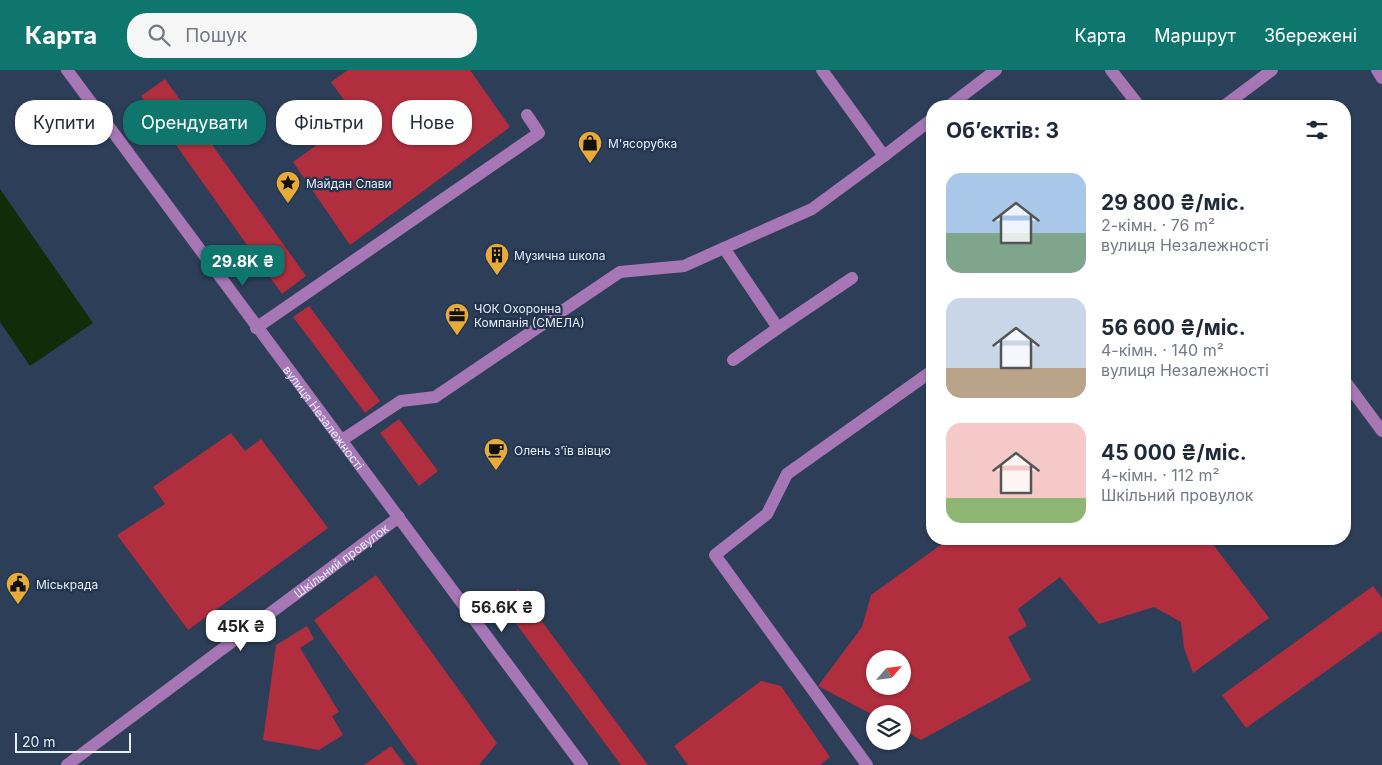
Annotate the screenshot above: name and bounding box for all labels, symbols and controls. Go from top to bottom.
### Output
search box [127,13,477,58]
text: Карта [25,21,97,50]
icon: search [145,21,173,49]
text: Пошук [185,24,247,47]
text: Карта [1075,25,1126,46]
text: Маршрут [1154,25,1236,46]
text: Збережені [1264,25,1357,46]
chip: Купити [15,100,113,145]
chip: Орендувати [123,100,266,145]
chip: Фільтри [276,100,382,145]
chip: Нове [392,100,472,145]
icon: filters [1303,116,1331,144]
text: Об’єктів: 3 [946,118,1059,143]
shop icon: М'ясорубка [577,130,603,164]
place label: М'ясорубка [608,136,677,151]
place icon: Майдан Слави [275,170,301,204]
place label: Майдан Слави [306,176,392,191]
text: 29 800 ₴/міс. [1101,190,1246,215]
icon: home [986,193,1046,253]
text: 2-кімн. · 76 m² [1101,215,1215,235]
text: вулиця Незалежності [1101,235,1269,255]
building icon: Музична школа [484,242,510,276]
pin: 29.8K ₴ [197,244,289,287]
place label: Музична школа [514,248,606,263]
text: 29.8K ₴ [212,251,274,271]
place label: ЧОК Охоронна Компанія (СМЕЛА) [474,301,585,330]
office icon: ЧОК Охоронна Компанія (СМЕЛА) [444,302,470,336]
text: 56 600 ₴/міс. [1101,315,1246,340]
icon: home [986,318,1046,378]
text: 4-кімн. · 140 m² [1101,340,1224,360]
text: вулиця Незалежності [1101,360,1269,380]
street label: вулиця Незалежності [280,362,368,473]
cafe icon: Олень з'їв вівцю [483,437,509,471]
text: 45 000 ₴/міс. [1101,440,1247,465]
place label: Олень з'їв вівцю [514,443,611,458]
icon: home [986,443,1046,503]
text: 4-кімн. · 112 m² [1101,465,1220,485]
text: Шкільний провулок [1101,485,1253,505]
street label: Шкільний провулок [291,520,392,601]
public building icon: Міськрада [5,571,31,605]
place label: Міськрада [36,577,98,592]
pin: 56.6K ₴ [456,590,548,633]
text: 56.6K ₴ [471,597,533,617]
pin: 45K ₴ [206,610,276,652]
text: 45K ₴ [217,616,265,636]
north arrow [866,650,911,695]
map controls [866,650,911,750]
button: layers [866,705,911,750]
scale bar [15,730,131,753]
text: 20 m [22,733,56,750]

